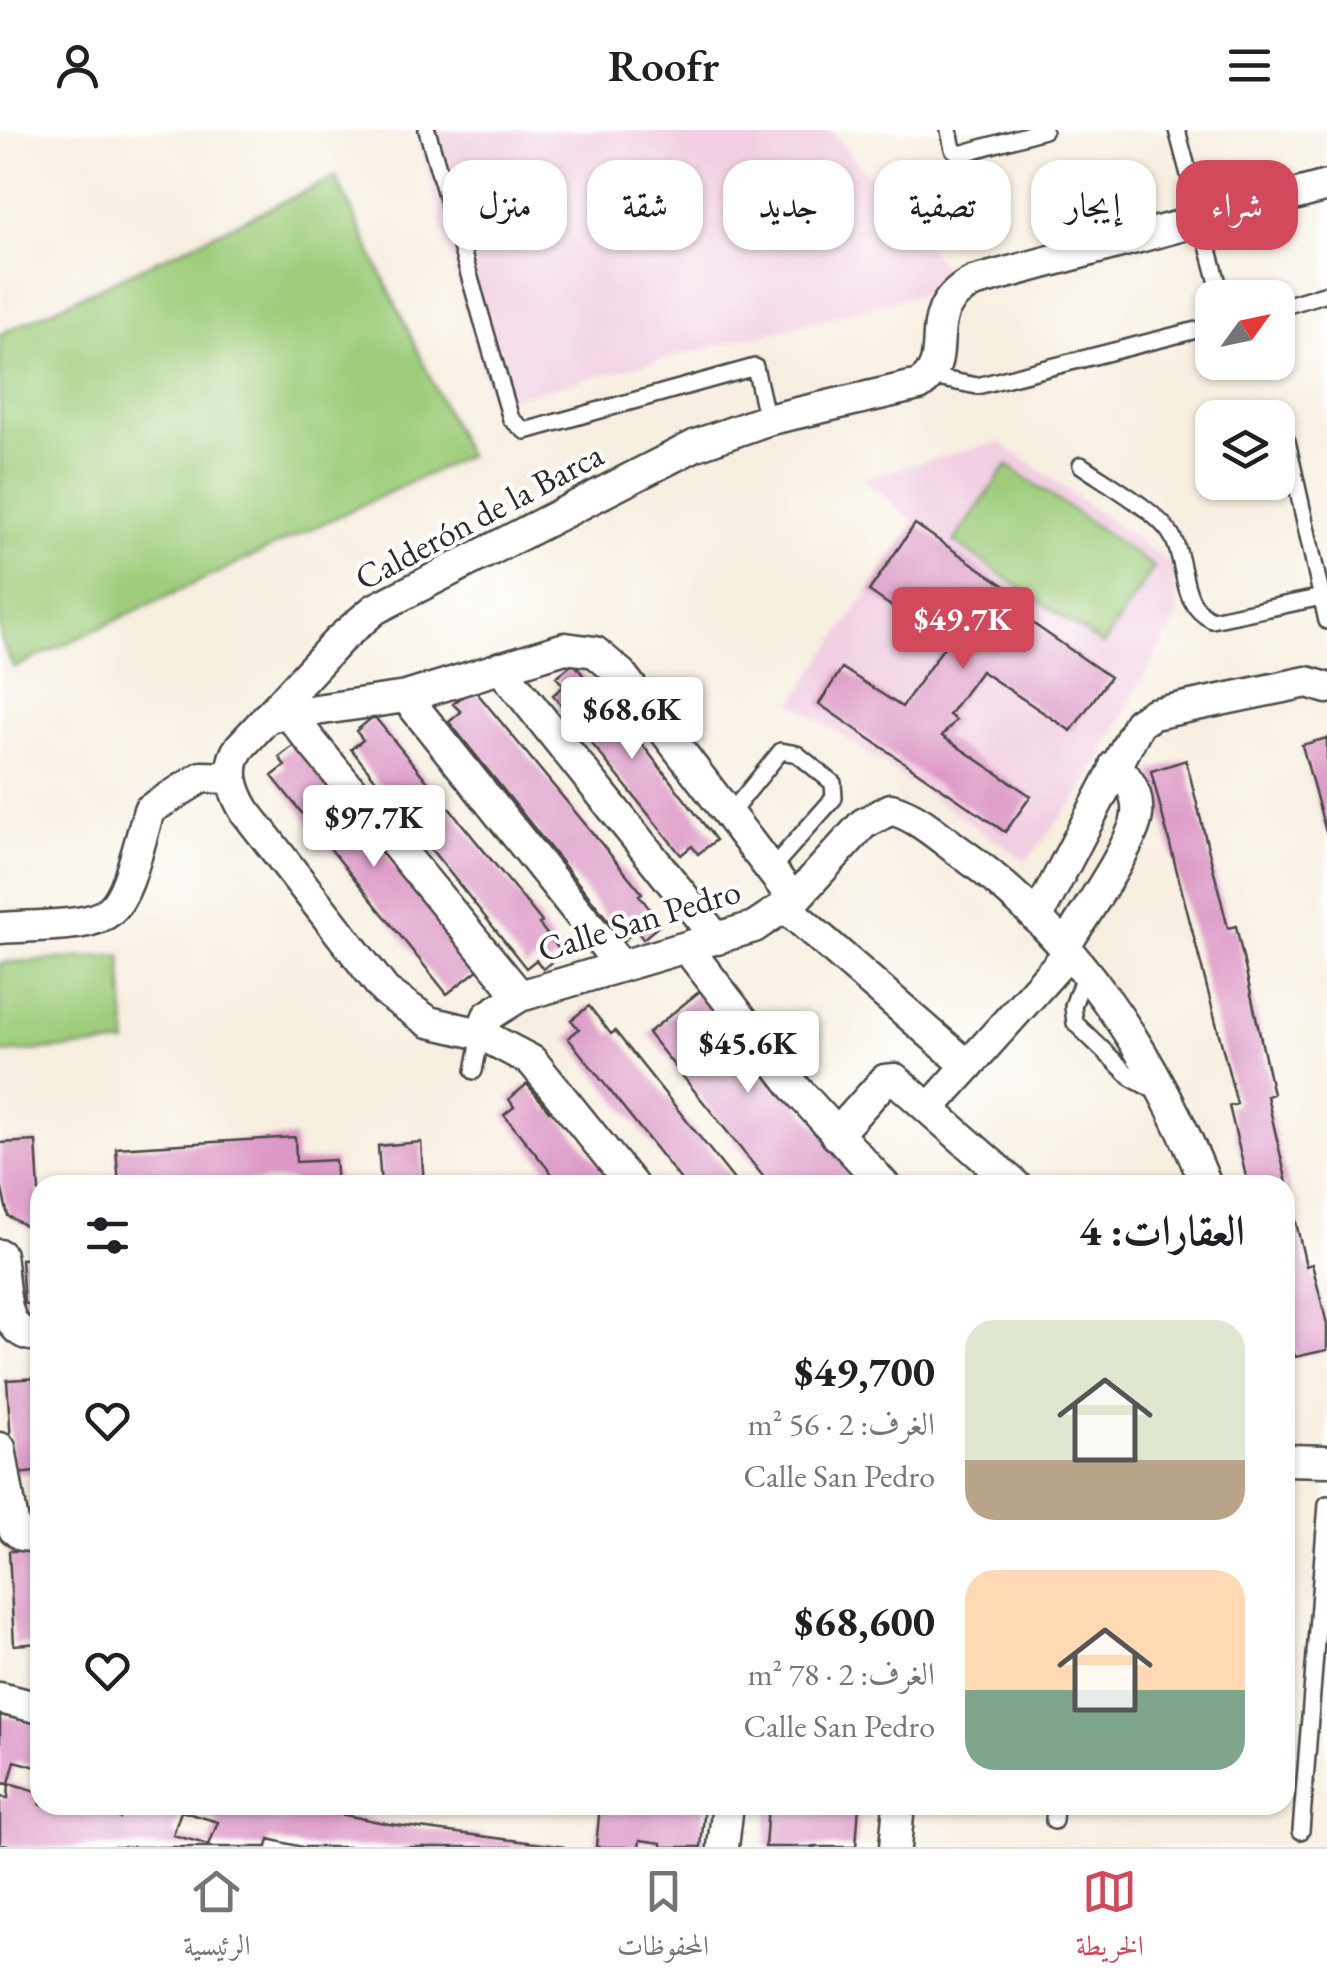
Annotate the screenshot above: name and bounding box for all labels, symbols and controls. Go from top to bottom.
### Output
text: Roofr [608,36,719,94]
icon: person [50,38,105,93]
icon: menu [1222,38,1277,93]
chip: منزل [443,160,567,250]
chip: شقة [587,160,703,250]
chip: جديد [723,160,854,250]
chip: تصفية [874,160,1011,250]
chip: إيجار [1031,160,1156,250]
chip: شراء [1176,160,1298,250]
north arrow [1195,280,1295,380]
map controls [1195,280,1295,500]
button: layers [1195,400,1295,500]
street label: Calderón de la Barca [347,431,611,600]
pin: $49.7K [882,587,1044,672]
text: $49.7K [914,598,1012,640]
pin: $68.6K [551,677,713,762]
text: $68.6K [583,688,681,730]
pin: $97.7K [293,785,455,870]
text: $97.7K [325,796,423,838]
street label: Calle San Pedro [532,867,746,972]
pin: $45.6K [667,1011,829,1096]
text: $45.6K [699,1022,797,1064]
text: العقارات: 4 [1079,1203,1245,1258]
icon: filters [80,1208,135,1263]
text: $49,700 [794,1344,935,1399]
icon: home [1045,1360,1165,1480]
icon: heart [80,1393,135,1448]
text: الغرف: 2 · 56 m² [748,1403,935,1445]
text: Calle San Pedro [743,1455,935,1497]
text: $68,600 [794,1594,935,1649]
icon: home [1045,1610,1165,1730]
icon: heart [80,1643,135,1698]
text: الغرف: 2 · 78 m² [748,1653,935,1695]
text: Calle San Pedro [743,1705,935,1747]
tab: الرئيسية [183,1864,250,1973]
tab: المحفوظات [617,1864,709,1973]
tab: الخريطة [1076,1864,1144,1973]

